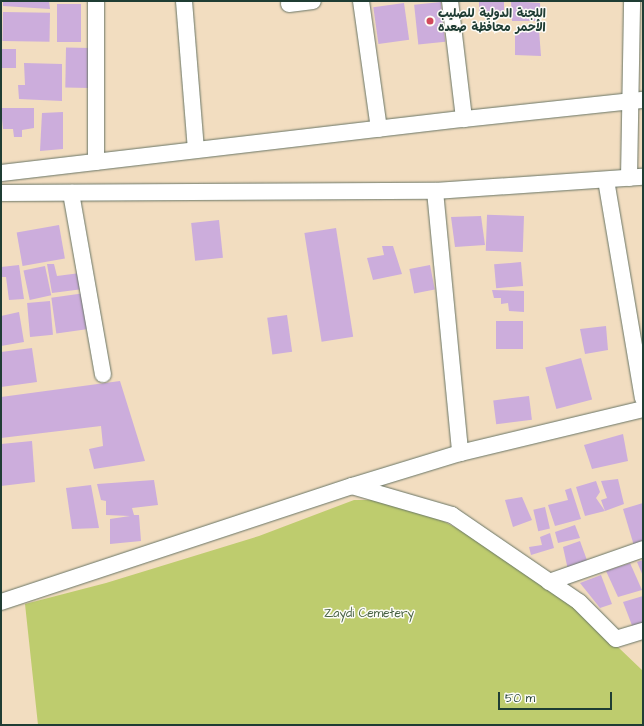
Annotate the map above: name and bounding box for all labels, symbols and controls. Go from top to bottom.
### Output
place label: اللجنة الدولية للصليب الأحمر محافظة صعده [438,7,546,35]
marker: اللجنة الدولية للصليب الأحمر محافظة صعده [425,16,435,26]
park label: Zaydi Cemetery [324,607,414,621]
scale bar [500,684,614,710]
text: 50 m [505,690,535,707]

